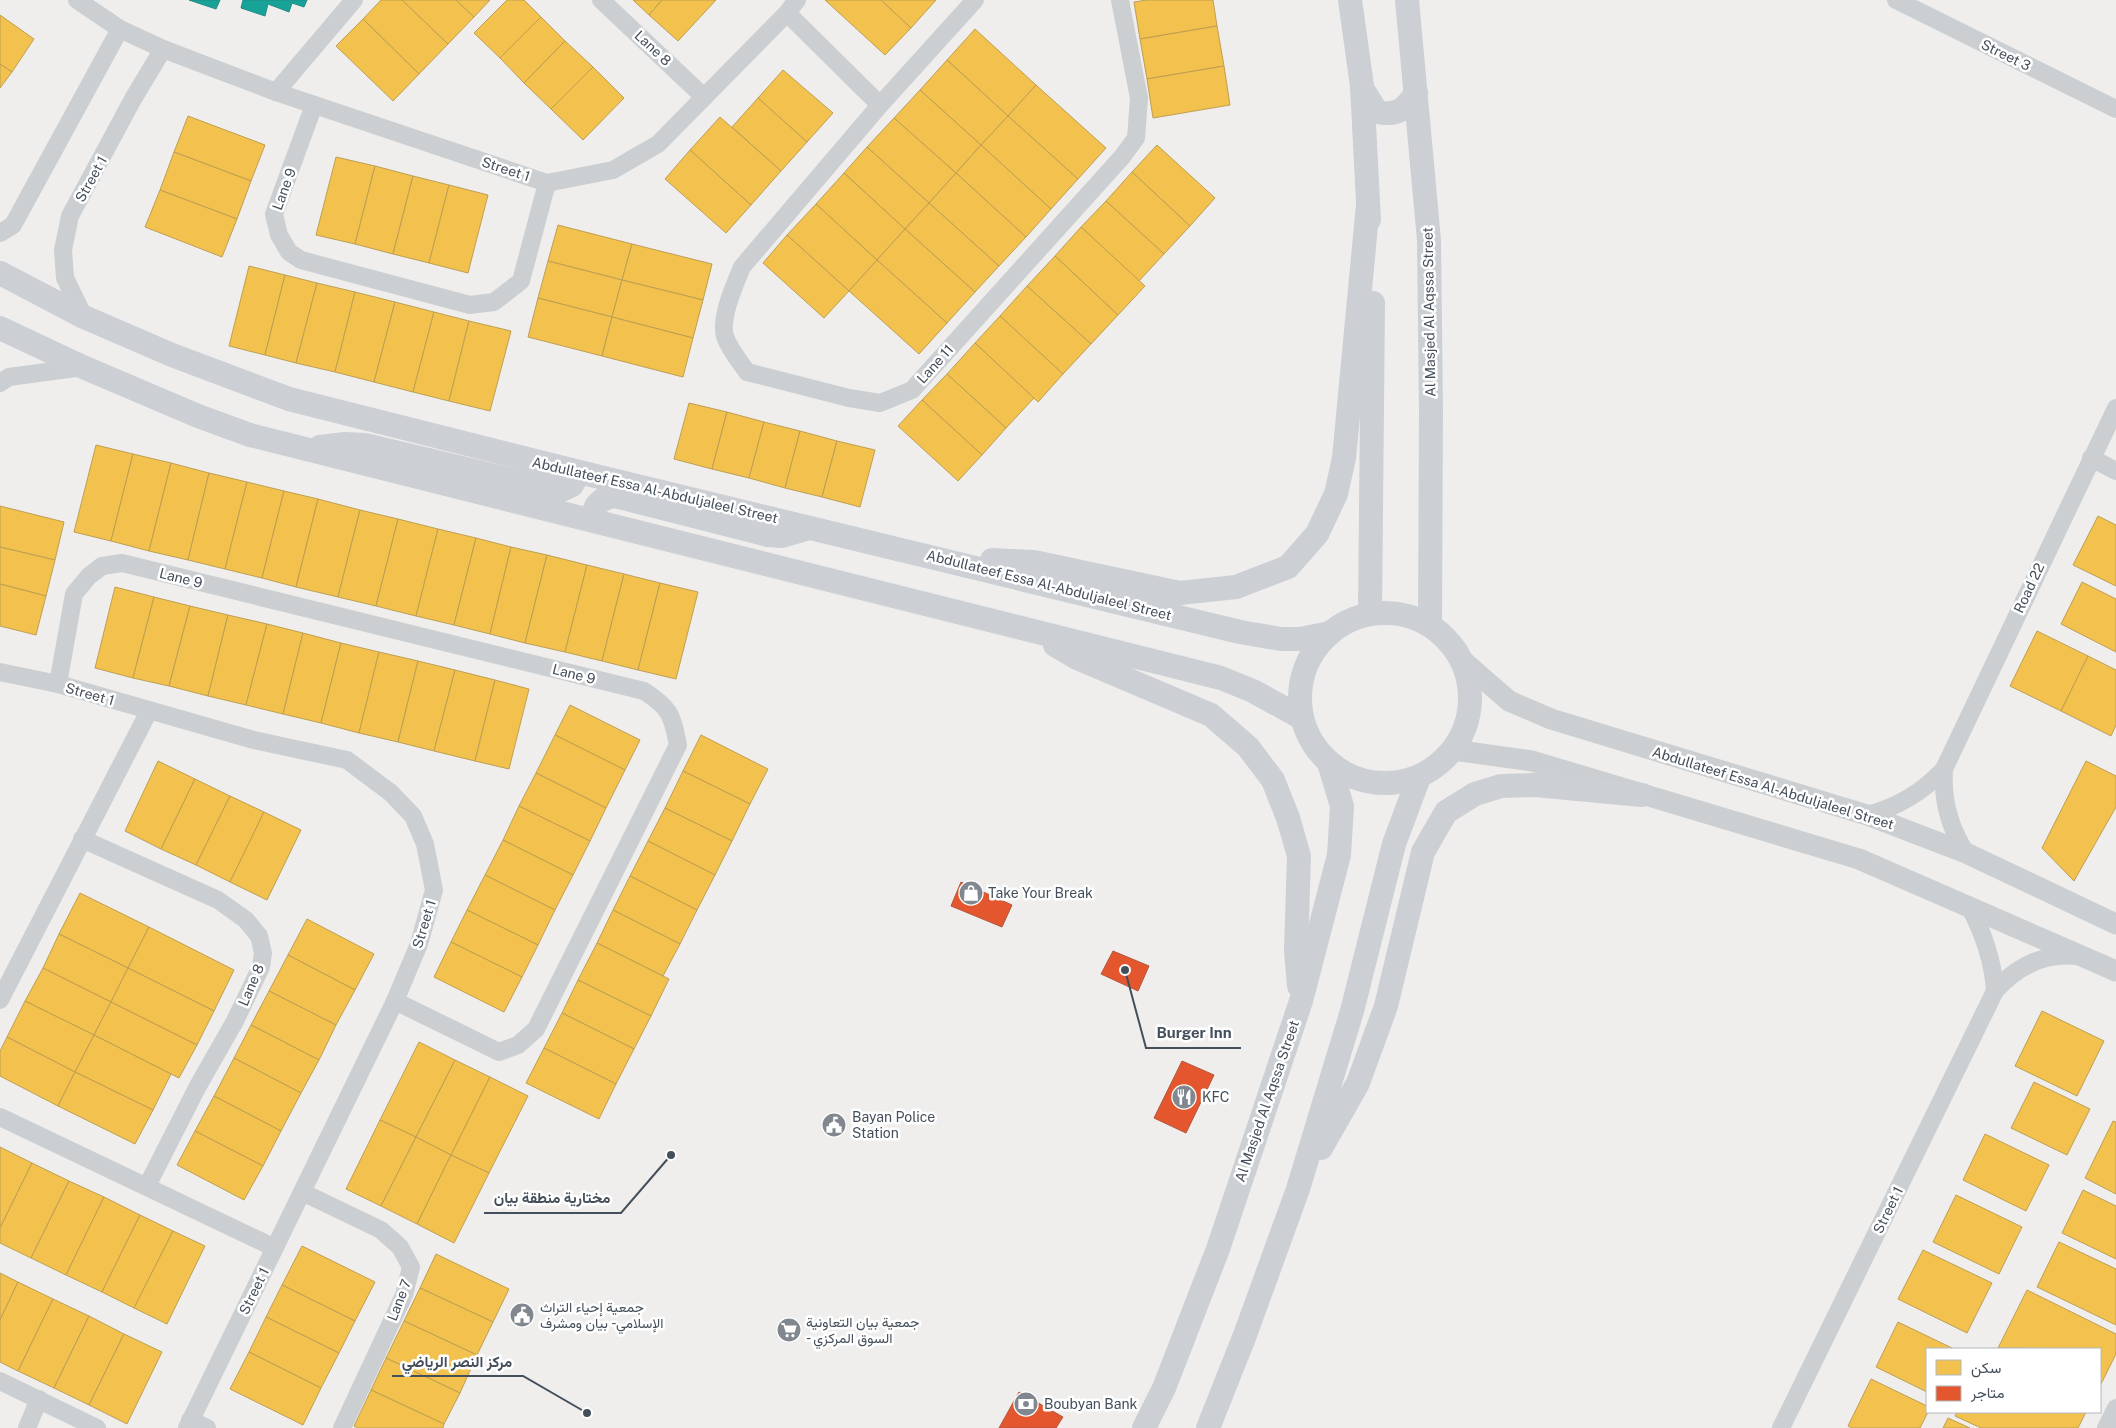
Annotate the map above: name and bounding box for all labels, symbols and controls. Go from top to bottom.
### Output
street label: Lane 8 [631,27,675,69]
street label: Street 3 [1979,36,2034,74]
street label: Street 1 [72,153,110,205]
street label: Street 1 [480,154,532,184]
street label: Lane 9 [269,166,299,212]
street label: Al Masjed Al Aqssa Street [1420,227,1438,397]
street label: Lane 11 [914,341,956,387]
street label: Abdullateef Essa Al-Abduljaleel Street [531,454,779,526]
street label: Abdullateef Essa Al-Abduljaleel Street [925,547,1173,623]
street label: Road 22 [2010,560,2048,616]
street label: Lane 9 [158,565,204,591]
street label: Lane 9 [551,661,597,687]
street label: Street 1 [64,679,116,709]
street label: Abdullateef Essa Al-Abduljaleel Street [1650,744,1896,832]
shop icon: Take Your Break [958,880,984,906]
place label: Take Your Break [988,885,1093,901]
street label: Street 1 [409,898,439,950]
street label: Lane 8 [235,962,267,1008]
callout: Burger Inn [1146,1018,1241,1048]
street label: Al Masjed Al Aqssa Street [1232,1018,1302,1184]
text: Burger Inn [1156,1024,1232,1041]
restaurant icon: KFC [1171,1084,1197,1110]
place label: KFC [1202,1089,1230,1105]
place label: Bayan Police Station [852,1109,935,1141]
public building icon: Bayan Police Station [821,1112,847,1138]
callout: مختارية منطقة بيان [484,1183,621,1213]
street label: Street 1 [1870,1184,1906,1236]
text: مختارية منطقة بيان [494,1189,610,1207]
street label: Street 1 [236,1265,272,1317]
street label: Lane 7 [384,1277,414,1323]
place label: جمعية إحياء التراث الإسلامي - بيان ومشرف [540,1299,664,1335]
public building icon: جمعية إحياء التراث الإسلامي - بيان ومشرف [509,1302,535,1328]
place label: جمعية بيان التعاونية - السوق المركزي [806,1314,919,1350]
supermarket icon: جمعية بيان التعاونية - السوق المركزي [776,1317,802,1343]
callout: مركز النصر الرياضي [392,1346,523,1376]
legend [1926,1348,2101,1413]
text: مركز النصر الرياضي [402,1353,512,1375]
text: سكن [1971,1359,2001,1378]
text: متاجر [1970,1384,2005,1402]
bank icon: Boubyan Bank [1013,1391,1039,1417]
place label: Boubyan Bank [1044,1396,1138,1412]

